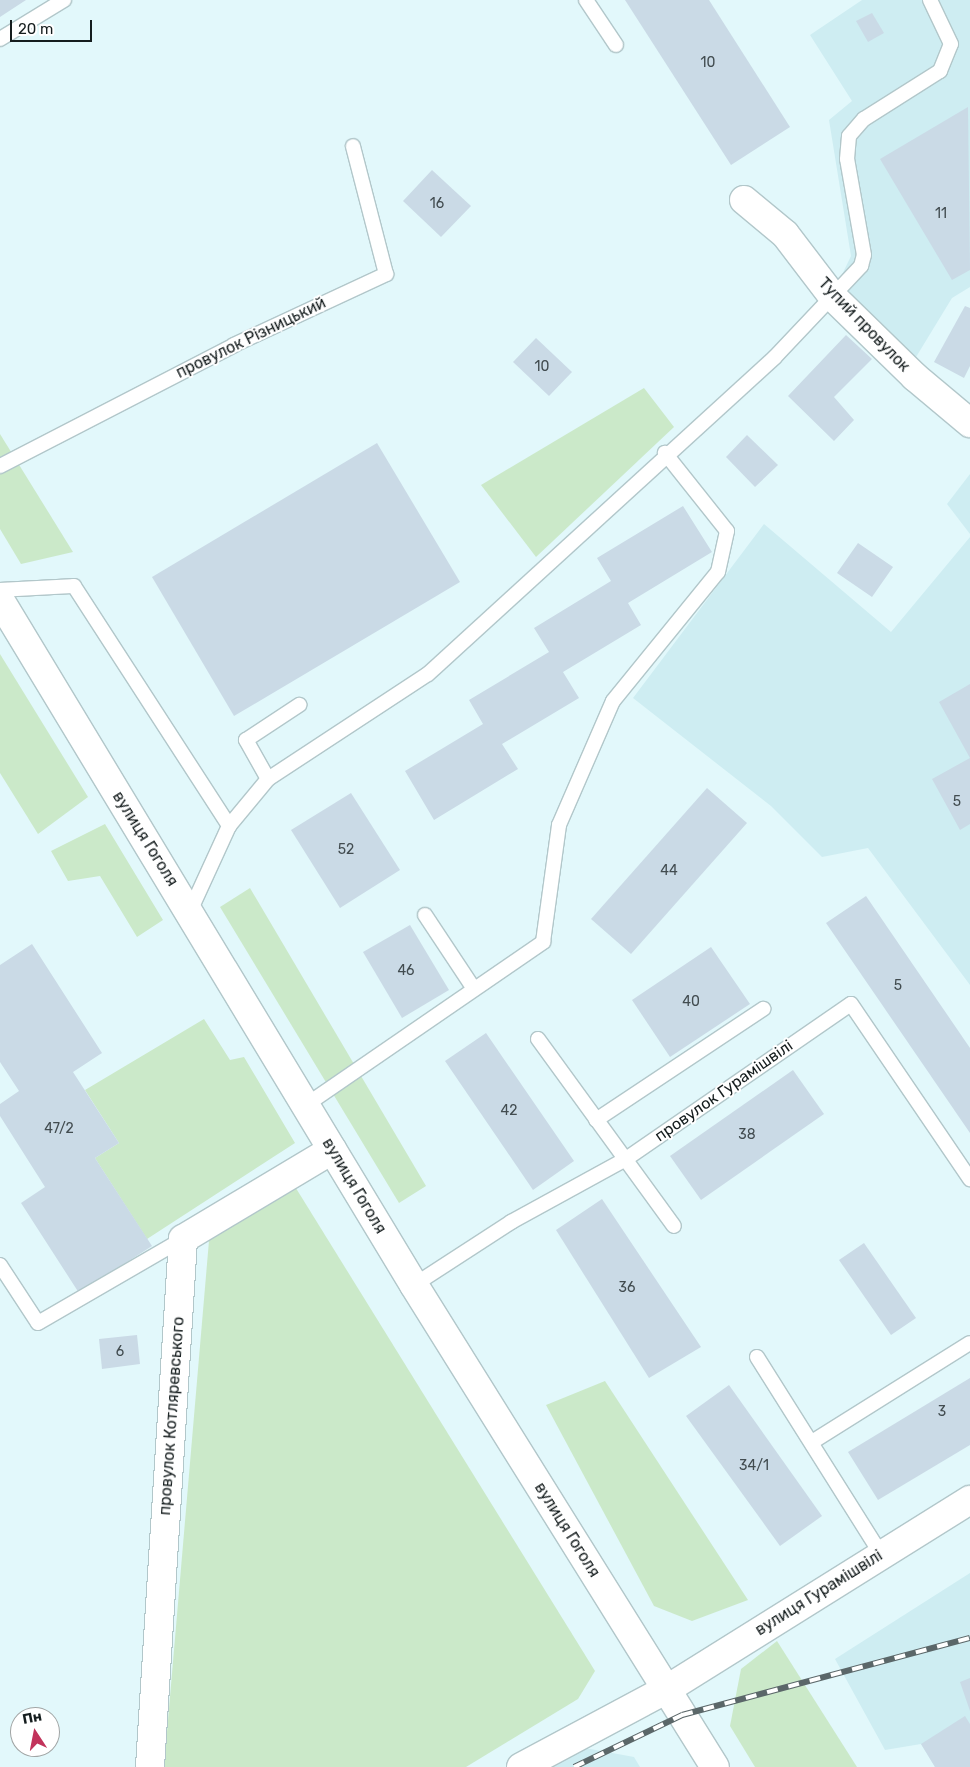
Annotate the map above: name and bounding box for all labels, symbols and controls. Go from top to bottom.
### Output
scale bar [12,10,95,42]
text: 20 m [18,20,53,38]
house number: 10 [701,55,715,71]
house number: 16 [430,196,444,212]
house number: 11 [935,206,947,222]
street label: Тупий провулок [814,274,914,376]
street label: провулок Різницький [173,293,329,383]
house number: 10 [535,359,549,375]
street label: вулиця Гоголя [108,788,182,890]
house number: 5 [953,794,961,810]
house number: 52 [338,842,354,858]
house number: 44 [660,863,678,879]
house number: 46 [397,963,415,979]
house number: 5 [894,978,902,994]
house number: 40 [682,994,700,1010]
street label: провулок Гурамішвілі [651,1036,797,1146]
house number: 42 [501,1103,517,1119]
house number: 47/2 [44,1121,74,1137]
house number: 38 [738,1127,756,1143]
street label: вулиця Гоголя [318,1135,390,1237]
house number: 36 [619,1280,635,1296]
street label: провулок Котляревського [155,1316,189,1516]
house number: 6 [116,1344,124,1360]
house number: 3 [938,1404,946,1420]
house number: 34/1 [739,1458,769,1474]
street label: вулиця Гоголя [530,1479,604,1581]
street label: вулиця Гурамішвілі [752,1546,886,1640]
north arrow [10,1707,60,1757]
text: Пн [21,1708,43,1728]

